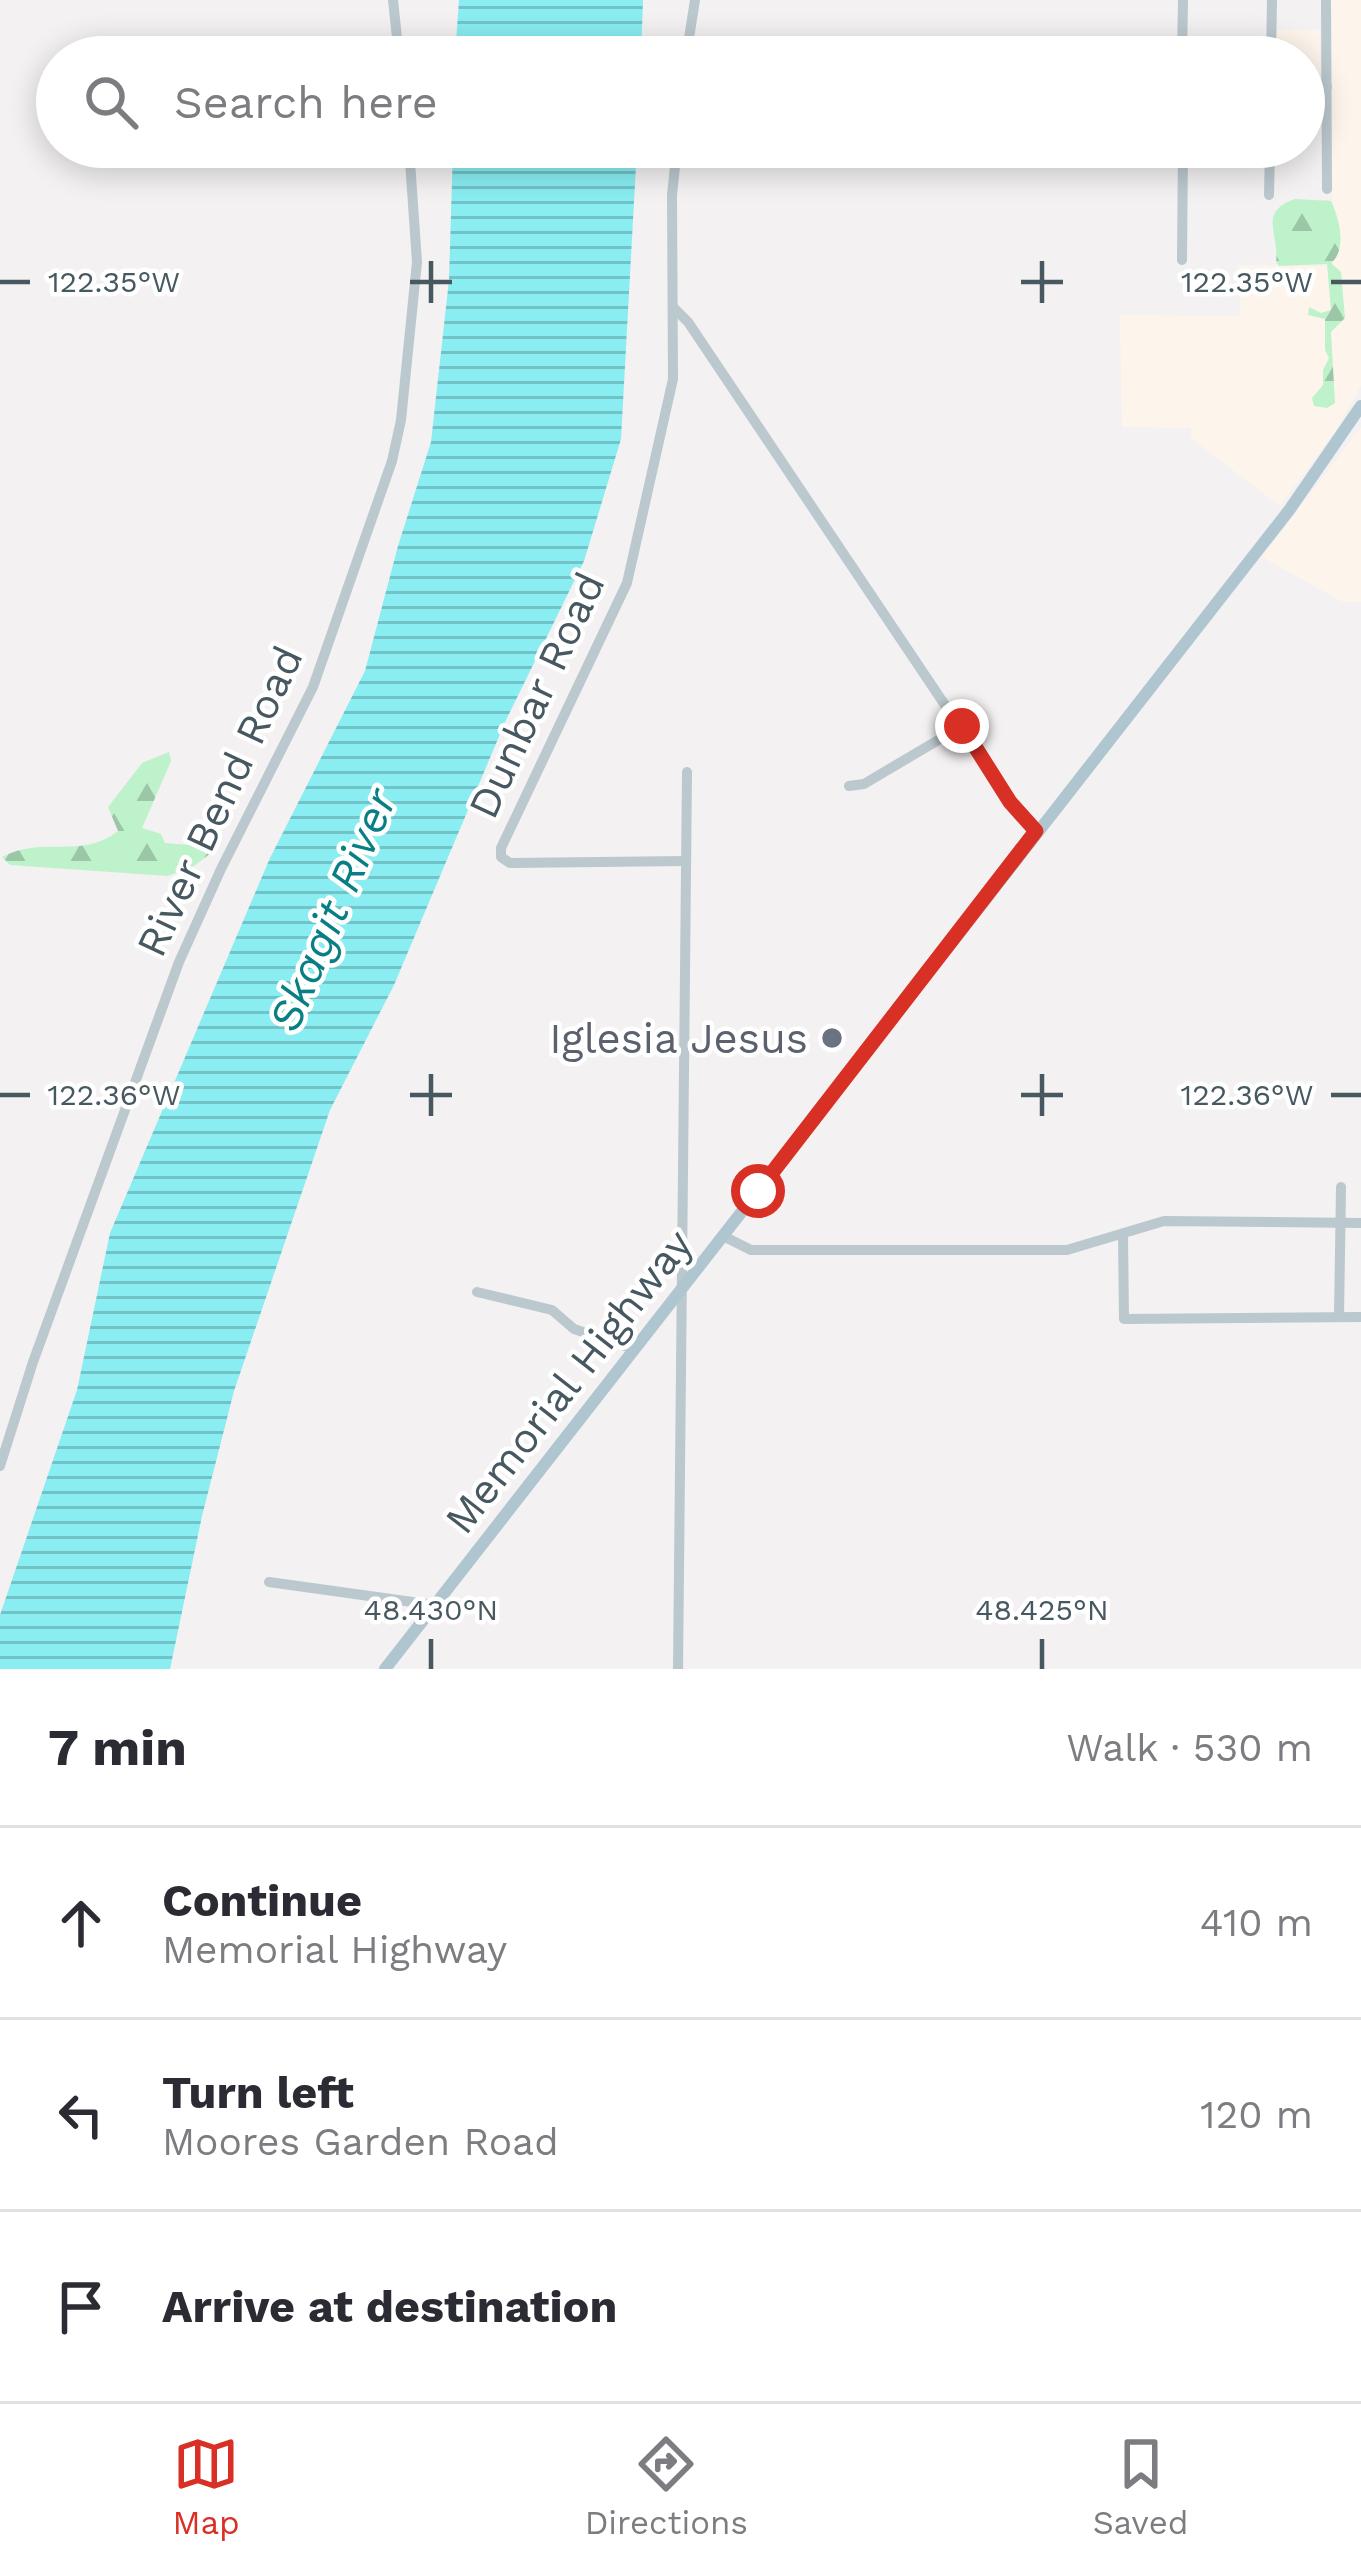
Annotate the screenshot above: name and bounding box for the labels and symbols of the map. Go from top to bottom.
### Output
text: 122.35°W [48,264,180,299]
text: 122.35°W [1181,264,1313,299]
street label: Dunbar Road [458,565,615,826]
street label: River Bend Road [126,638,313,964]
route end [935,699,989,753]
water label: Skagit River [258,779,408,1040]
place label: Iglesia Jesus [549,1014,808,1063]
marker: Iglesia Jesus [819,1025,845,1051]
text: 122.36°W [47,1077,181,1112]
text: 122.36°W [1180,1077,1314,1112]
route start [731,1164,785,1218]
street label: Memorial Highway [435,1220,702,1543]
text: 48.430°N [364,1592,498,1627]
text: 48.425°N [975,1592,1109,1627]

